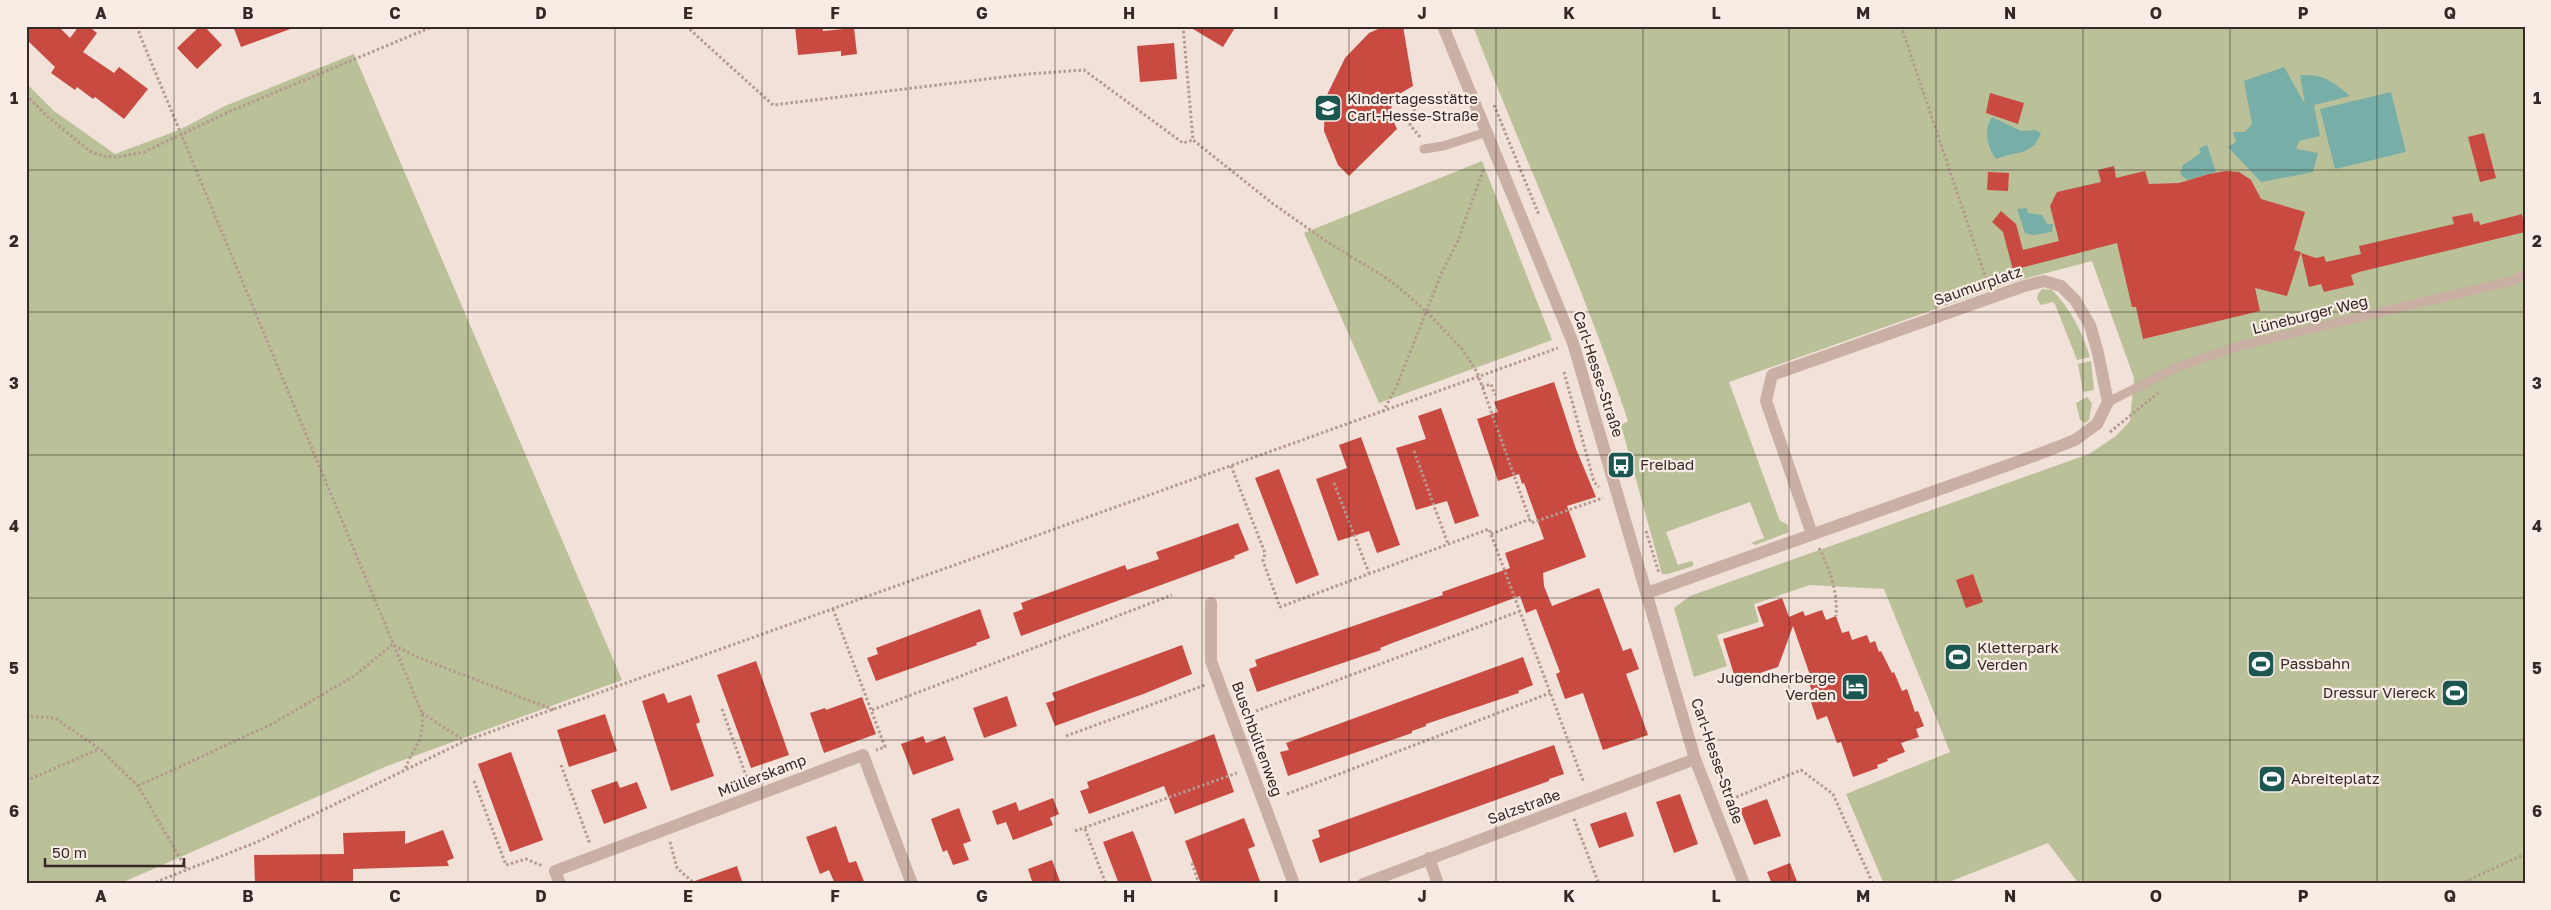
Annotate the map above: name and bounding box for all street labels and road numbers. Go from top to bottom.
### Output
street label: Saumurplatz [1931,262,2024,308]
street label: Lüneburger Weg [2250,291,2369,337]
street label: Carl-Hesse-Straße [1570,308,1628,439]
street label: Buschbültenweg [1229,679,1287,799]
street label: Carl-Hesse-Straße [1688,695,1748,826]
street label: Müllerskamp [715,750,808,800]
street label: Salzstraße [1485,784,1563,828]

